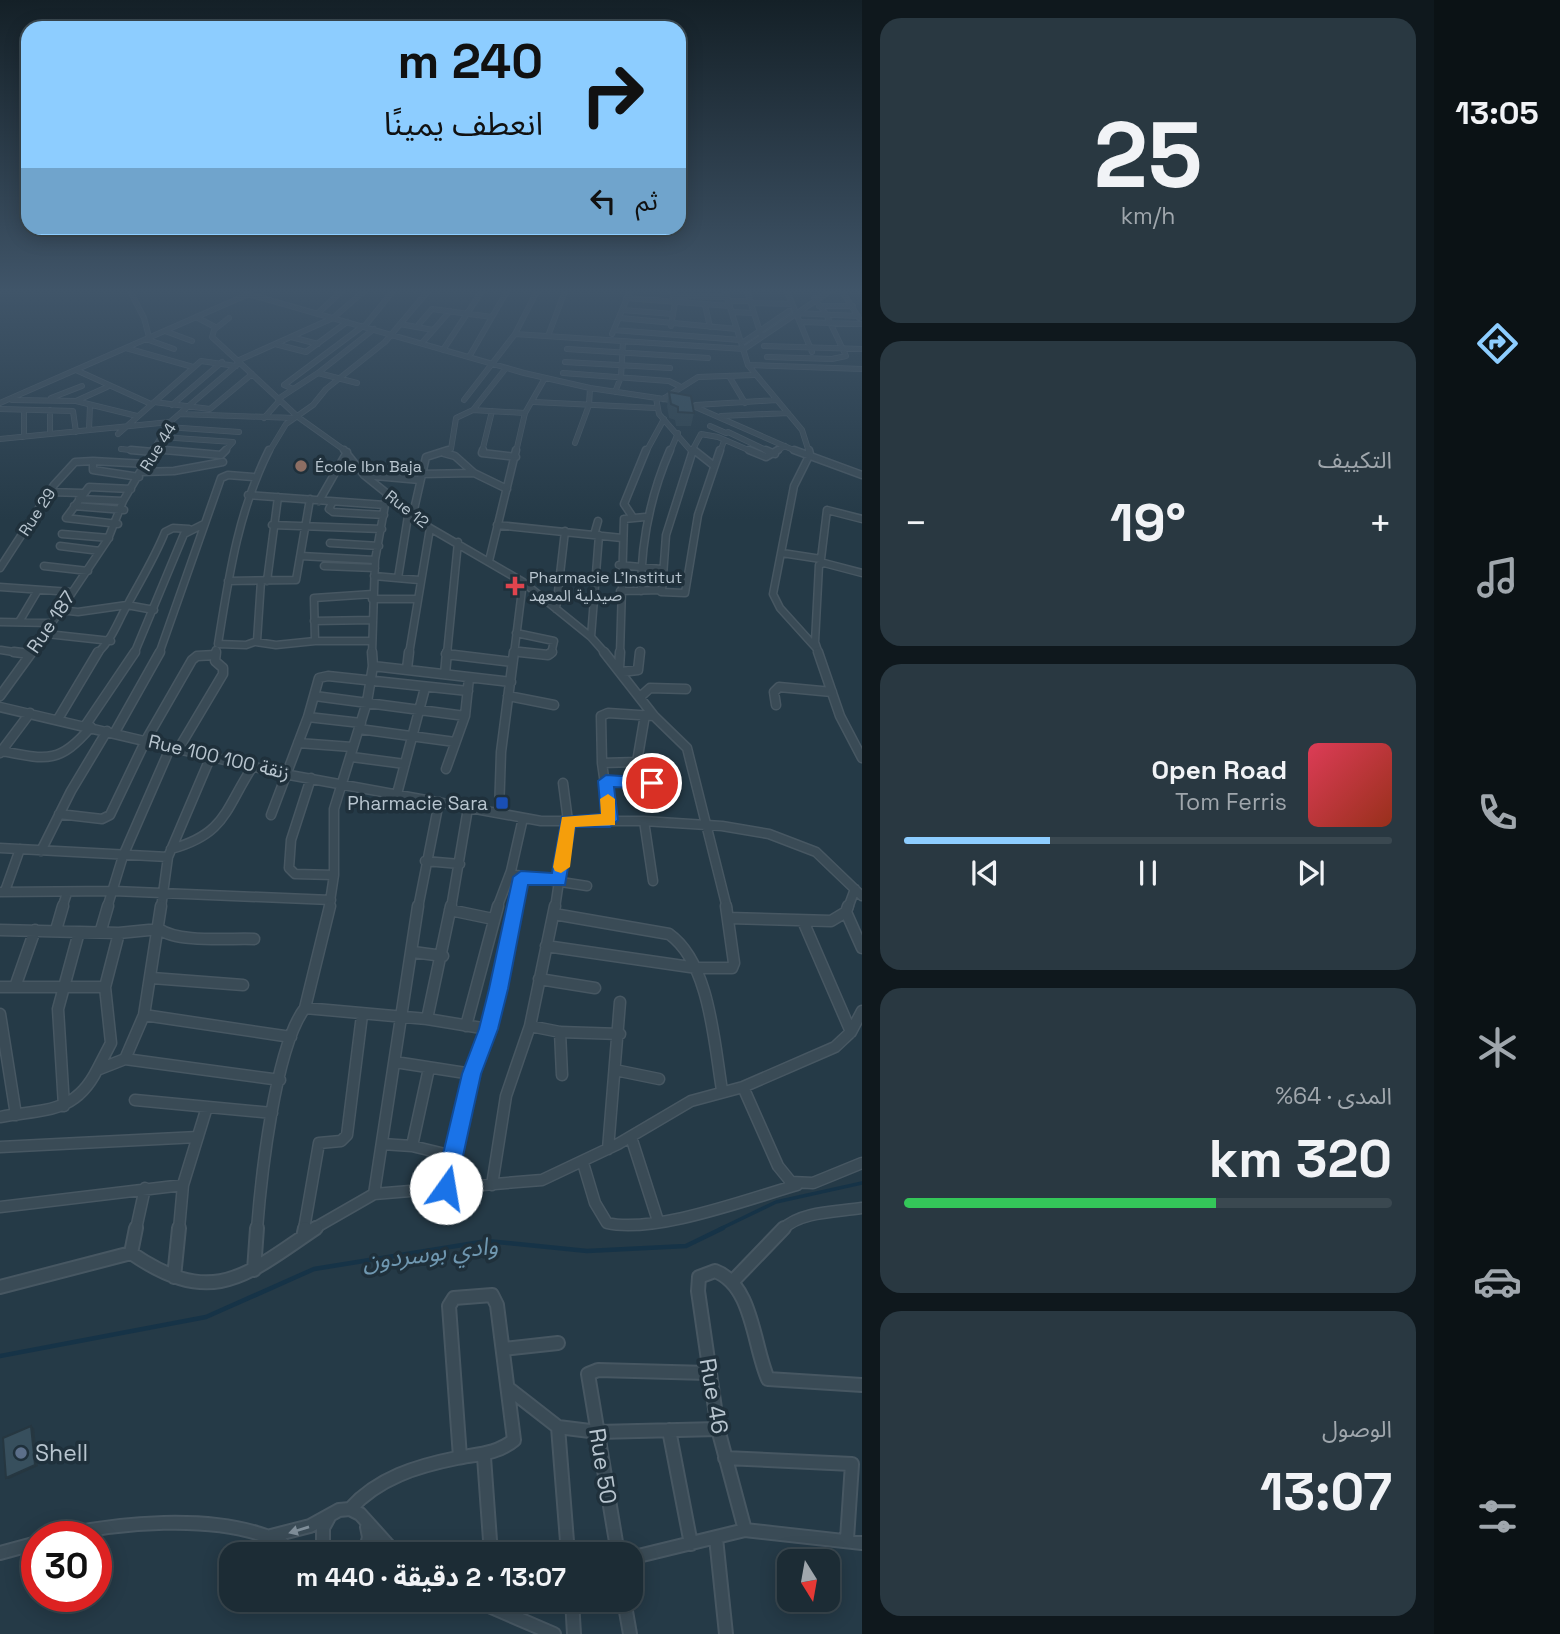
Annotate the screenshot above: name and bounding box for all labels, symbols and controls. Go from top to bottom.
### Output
text: 240 m [397,30,543,92]
icon: right [567,49,658,140]
text: 13:05 [1455,93,1539,133]
text: 25 [1094,97,1202,214]
text: انعطف يمينًا [384,104,543,144]
icon: left [584,182,622,220]
text: ثم [636,184,658,218]
text: km/h [1121,201,1175,231]
icon: directions [1473,319,1522,368]
street label: Rue 44 [135,419,181,475]
text: التكييف [1318,445,1392,475]
place label: École Ibn Baja [315,456,422,477]
marker: École Ibn Baja [293,458,309,474]
street label: Rue 29 [14,484,60,540]
street label: Rue 12 [381,485,433,533]
text: 19° [1110,490,1186,556]
text: − [904,499,928,547]
text: + [1368,499,1392,547]
icon: music [1473,553,1522,602]
place label: Pharmacie L'Institut صيدلية المعهد [529,567,682,606]
marker: Pharmacie L'Institut صيدلية المعهد [507,578,523,594]
street label: Rue 187 [21,586,81,658]
street label: Rue 100 زنقة 100 [146,729,292,785]
pin [622,753,682,813]
text: Open Road [1152,753,1287,787]
icon: arrive [633,764,671,802]
text: Tom Ferris [1175,787,1287,817]
icon: phone [1473,788,1522,837]
place label: Pharmacie Sara [347,791,488,816]
marker: Pharmacie Sara [494,795,510,811]
icon: previous [966,854,1004,892]
icon: pause [1129,854,1167,892]
icon: next [1292,854,1330,892]
icon: climate [1473,1023,1522,1072]
text: المدى · 64% [1275,1081,1392,1111]
text: 320 km [1209,1126,1392,1192]
position arrow [409,1151,483,1225]
water label: وادي بوسردون [360,1229,500,1280]
icon: car [1473,1257,1522,1306]
street label: Rue 46 [693,1356,735,1436]
text: الوصول [1322,1414,1392,1444]
street label: Rue 50 [582,1426,624,1506]
place label: Shell [35,1438,88,1468]
marker: Shell [13,1445,29,1461]
text: 13:07 [1260,1459,1392,1525]
icon: filters [1473,1492,1522,1541]
speed limit sign: 30 [21,1521,112,1612]
one-way arrow [288,1525,309,1535]
north arrow [777,1549,840,1612]
map controls [777,1549,840,1612]
text: 13:07 · 2 دقيقة · 440 m [296,1560,566,1594]

